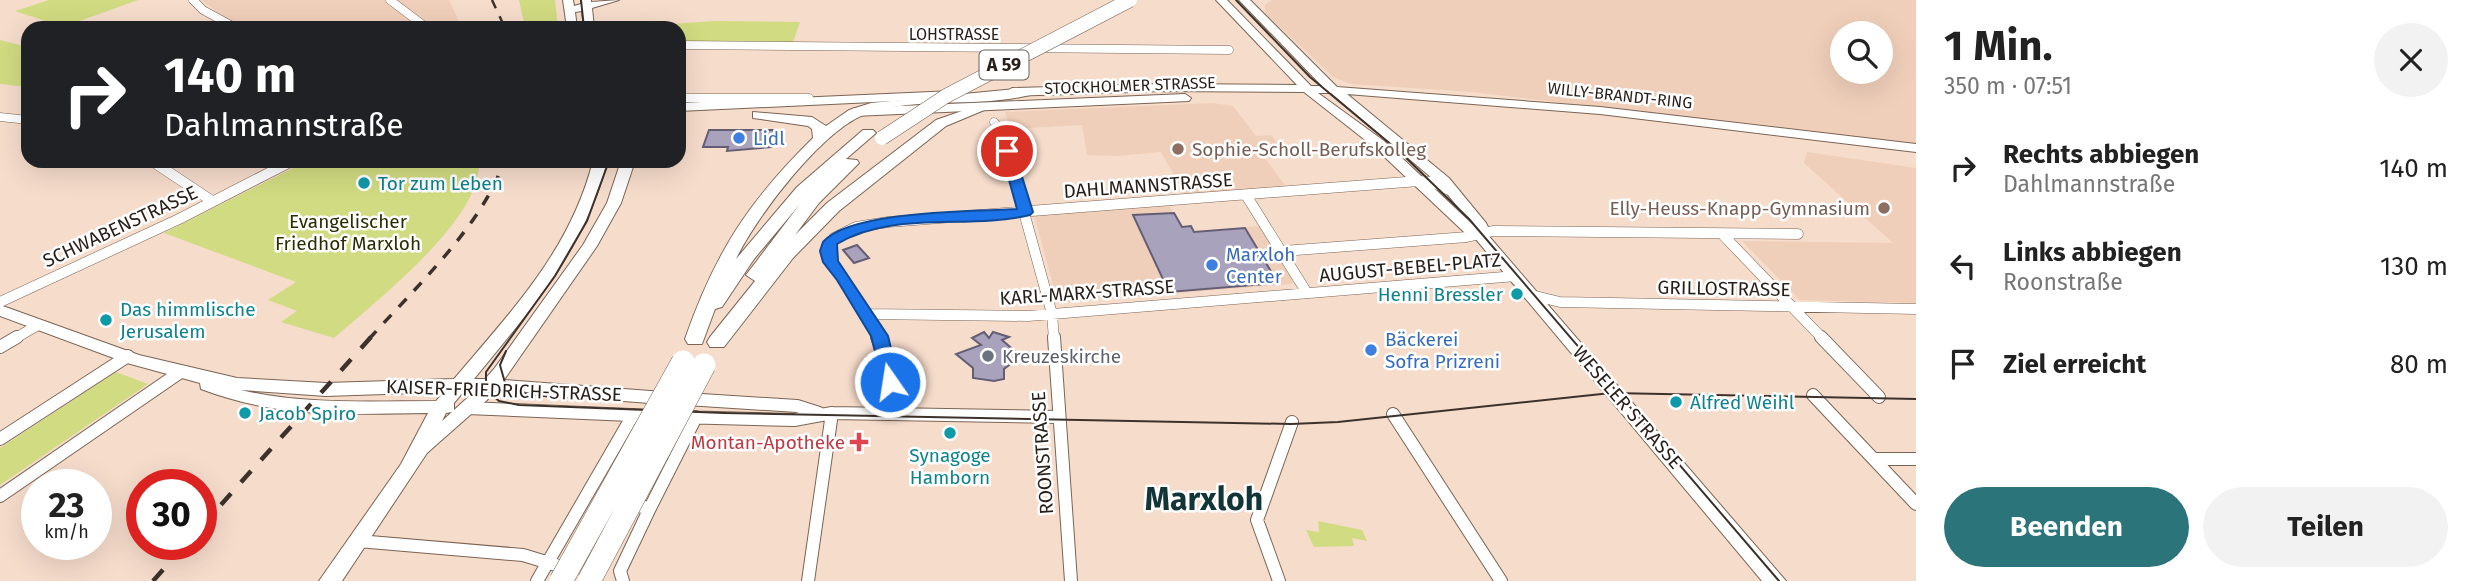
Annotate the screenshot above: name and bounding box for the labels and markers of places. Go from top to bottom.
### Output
pin [977,121,1037,181]
place label: Lidl [753,127,785,150]
marker: Lidl [731,130,747,146]
place label: Sophie-Scholl-Berufskolleg [1192,138,1426,161]
marker: Sophie-Scholl-Berufskolleg [1170,141,1186,157]
place label: Tor zum Leben [378,172,503,195]
marker: Tor zum Leben [356,175,372,191]
place label: Elly-Heuss-Knapp-Gymnasium [1609,197,1870,220]
marker: Elly-Heuss-Knapp-Gymnasium [1876,200,1892,216]
place label: Marxloh Center [1226,243,1295,288]
marker: Marxloh Center [1204,257,1220,273]
place label: Henni Bressler [1378,283,1504,306]
marker: Henni Bressler [1509,286,1525,302]
place label: Das himmlische Jerusalem [120,298,256,343]
marker: Das himmlische Jerusalem [98,312,114,328]
place label: Bäckerei Sofra Prizreni [1385,328,1500,373]
marker: Bäckerei Sofra Prizreni [1363,342,1379,358]
place label: Kreuzeskirche [1002,345,1121,368]
marker: Kreuzeskirche [980,348,996,364]
place label: Alfred Weihl [1690,391,1795,414]
marker: Alfred Weihl [1668,394,1684,410]
place label: Jacob Spiro [259,402,356,425]
marker: Jacob Spiro [237,405,253,421]
marker: Synagoge Hamborn [942,425,958,441]
place label: Montan-Apotheke [691,431,845,454]
marker: Montan-Apotheke [851,434,867,450]
place label: Synagoge Hamborn [909,444,991,489]

